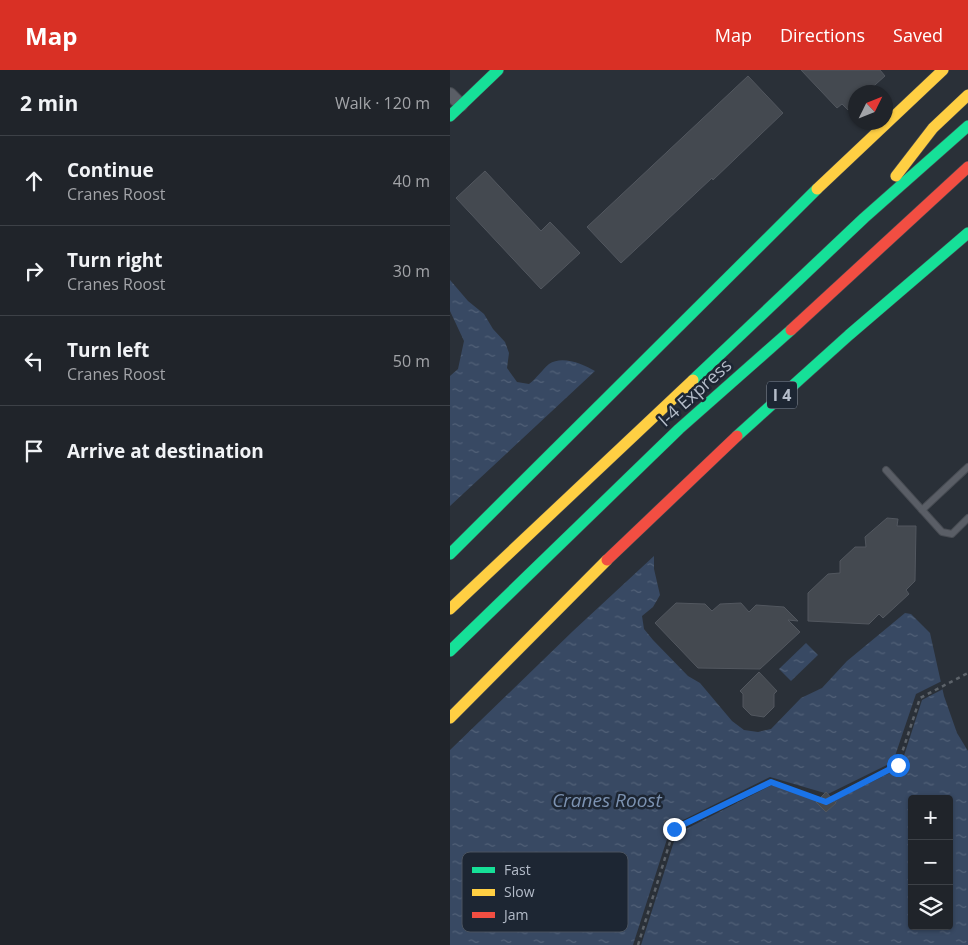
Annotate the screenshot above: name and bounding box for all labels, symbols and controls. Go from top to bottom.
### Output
text: Map [25,19,77,52]
text: Map [715,23,752,47]
text: Directions [780,23,865,47]
text: Saved [893,23,943,47]
north arrow [848,85,893,130]
text: 2 min [20,89,78,117]
text: Walk · 120 m [335,92,430,114]
text: Continue [67,157,154,183]
icon: ahead [20,167,48,195]
text: 40 m [393,170,430,192]
text: Cranes Roost [67,183,166,205]
text: Turn right [67,247,162,273]
icon: right [20,257,48,285]
text: 30 m [393,260,430,282]
text: Cranes Roost [67,273,166,295]
text: Turn left [67,337,149,363]
icon: left [20,347,48,375]
text: 50 m [393,350,430,372]
street label: I-4 Express [653,353,736,432]
text: Cranes Roost [67,363,166,385]
road number: I 4 [767,382,797,408]
icon: arrive [20,437,48,465]
text: Arrive at destination [67,438,264,464]
route start [887,754,910,777]
water label: Cranes Roost [552,787,663,813]
map controls [908,795,953,930]
button: + [908,795,953,840]
route end [663,818,686,841]
button: − [908,840,953,885]
legend [462,852,628,932]
text: Fast [504,860,531,879]
text: Slow [504,882,535,901]
button: layers [908,885,953,930]
text: Jam [502,905,529,924]

